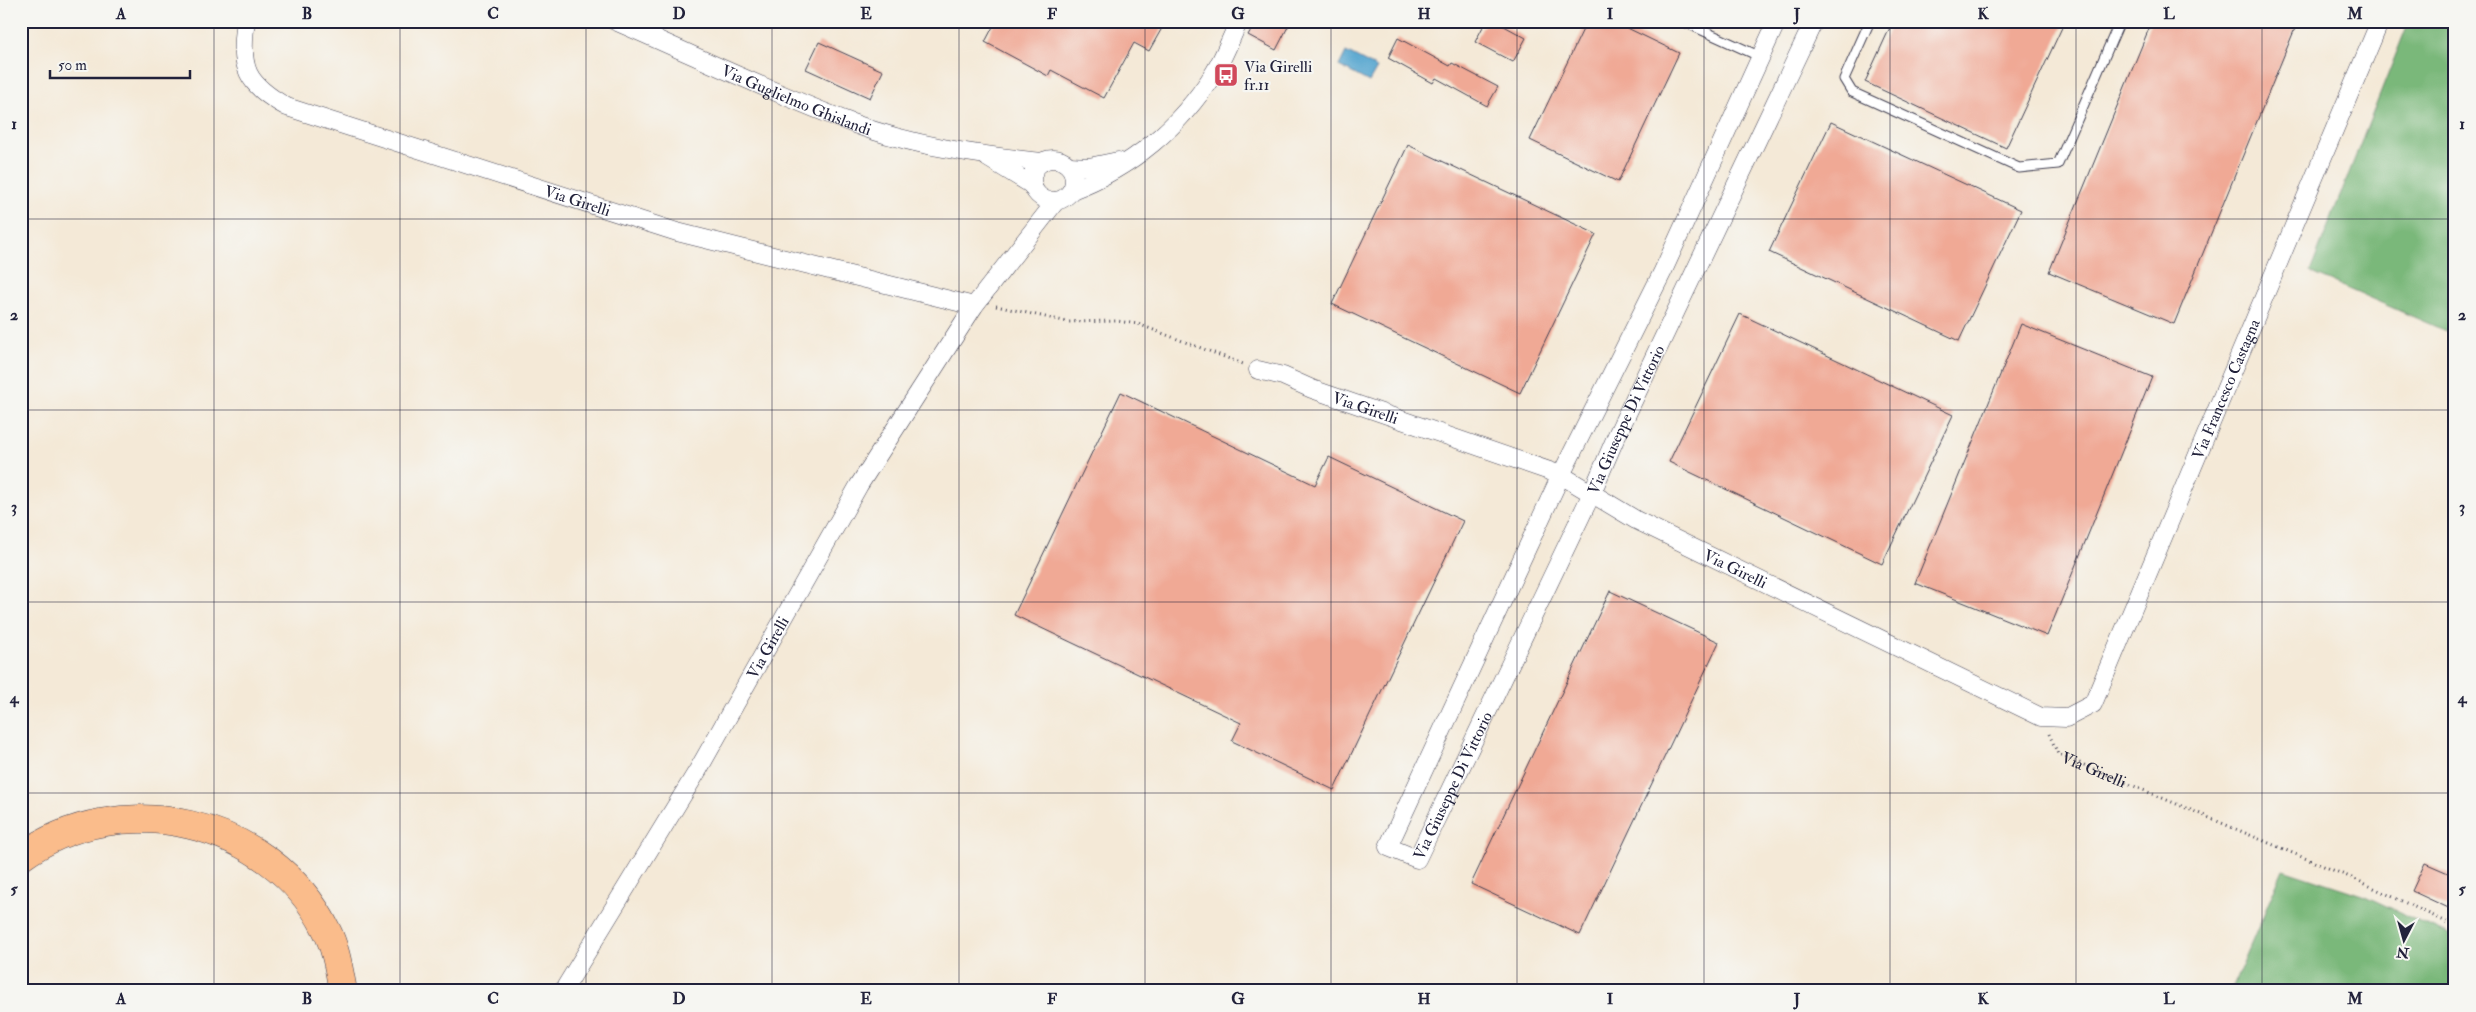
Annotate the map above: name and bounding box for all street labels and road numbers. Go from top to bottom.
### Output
street label: Via Guglielmo Ghislandi [718,61,874,140]
street label: Via Girelli [542,181,613,221]
street label: Via Francesco Castagna [2188,316,2265,462]
street label: Via Giuseppe Di Vittorio [1584,342,1669,497]
street label: Via Girelli [1330,388,1401,429]
street label: Via Girelli [1700,545,1770,593]
street label: Via Girelli [743,613,794,682]
street label: Via Giuseppe Di Vittorio [1409,708,1497,863]
street label: Via Girelli [2058,748,2129,793]

